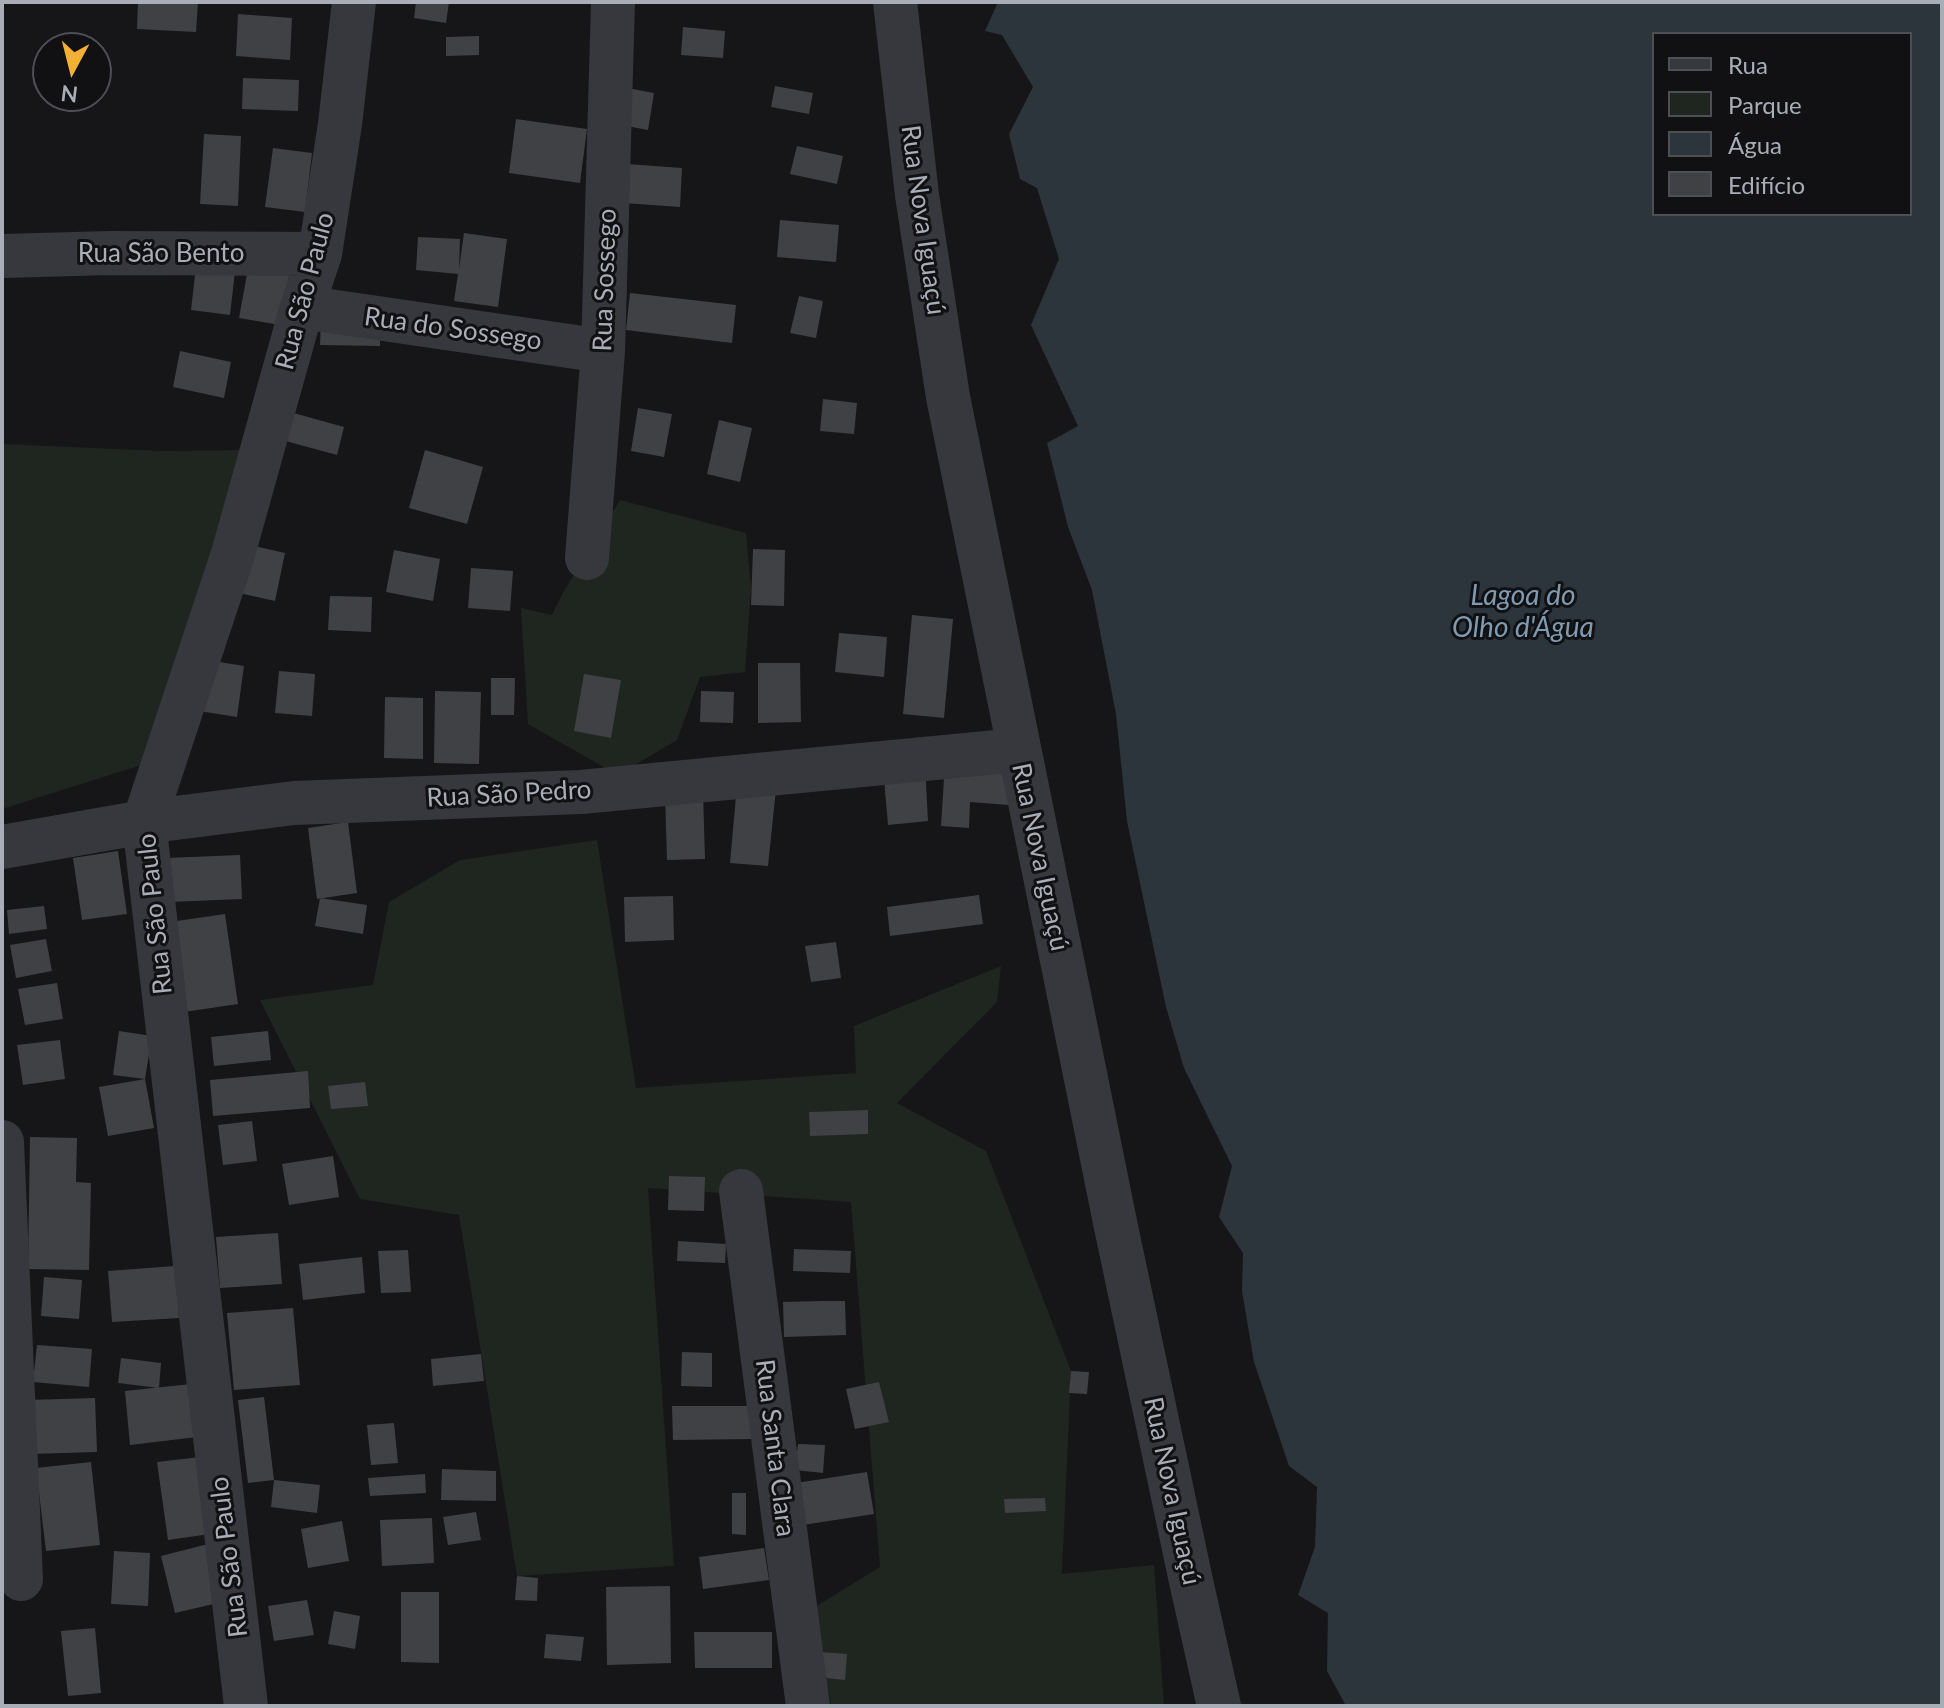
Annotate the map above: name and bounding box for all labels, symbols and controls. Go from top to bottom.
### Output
north arrow [32,32,112,112]
legend [1652,32,1912,216]
text: Rua [1728,50,1768,79]
text: N [59,80,79,109]
text: Parque [1728,90,1802,119]
street label: Rua Nova Iguaçú [894,123,952,317]
text: Água [1728,130,1782,159]
text: Edifício [1728,170,1805,199]
street label: Rua Sossego [587,208,623,352]
street label: Rua São Paulo [269,209,341,373]
street label: Rua São Bento [78,238,244,270]
street label: Rua do Sossego [362,301,544,357]
water label: Lagoa do Olho d'Água [1452,579,1594,645]
street label: Rua Nova Iguaçú [1005,760,1075,954]
street label: Rua São Pedro [426,774,592,814]
street label: Rua São Paulo [131,832,179,996]
street label: Rua Santa Clara [749,1358,801,1538]
street label: Rua Nova Iguaçú [1137,1394,1207,1588]
street label: Rua São Paulo [204,1475,254,1639]

